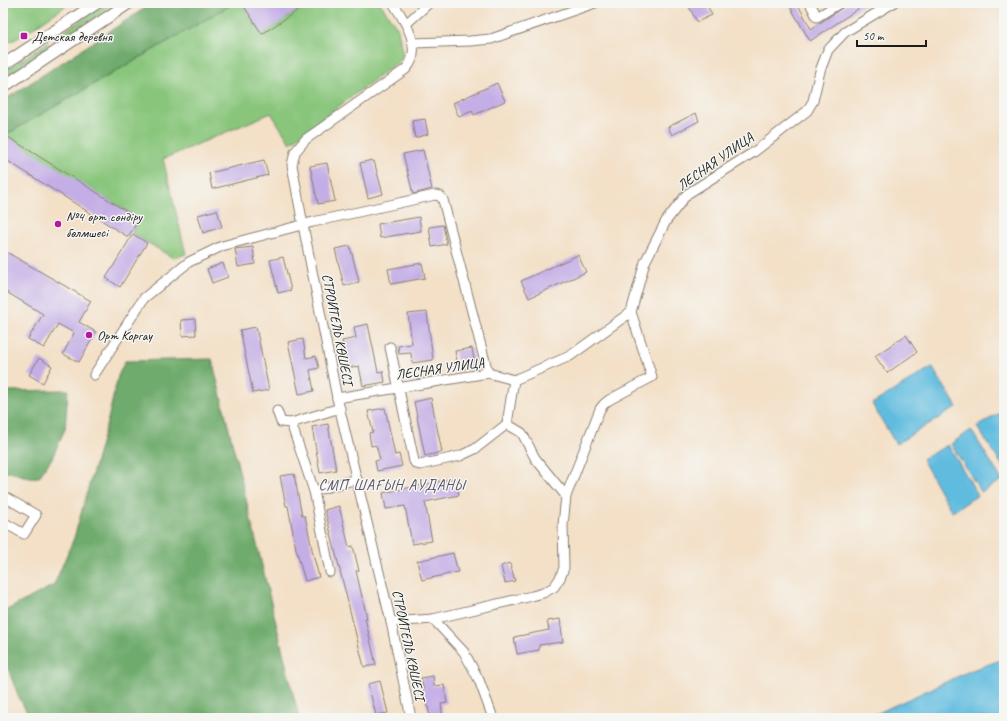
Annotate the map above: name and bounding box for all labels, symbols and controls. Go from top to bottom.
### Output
scale bar [857,22,926,48]
place label: Детская деревня [32,28,113,45]
text: 50 m [863,28,885,44]
marker: Детская деревня [19,31,29,41]
street label: ЛЕСНАЯ УЛИЦА [674,128,757,194]
place label: №4 өрт сөндіру бөлмшесі [66,208,143,241]
marker: №4 өрт сөндіру бөлмшесі [53,219,63,229]
street label: СТРОИТЕЛЬ КӨШЕСІ [318,272,357,389]
place label: Орт Коргау [97,327,153,344]
marker: Орт Коргау [84,330,94,340]
street label: ЛЕСНАЯ УЛИЦА [395,354,486,383]
district label: СМП ШАҒЫН АУДАНЫ [319,476,468,495]
street label: СТРОИТЕЛЬ КӨШЕСІ [388,588,429,705]

